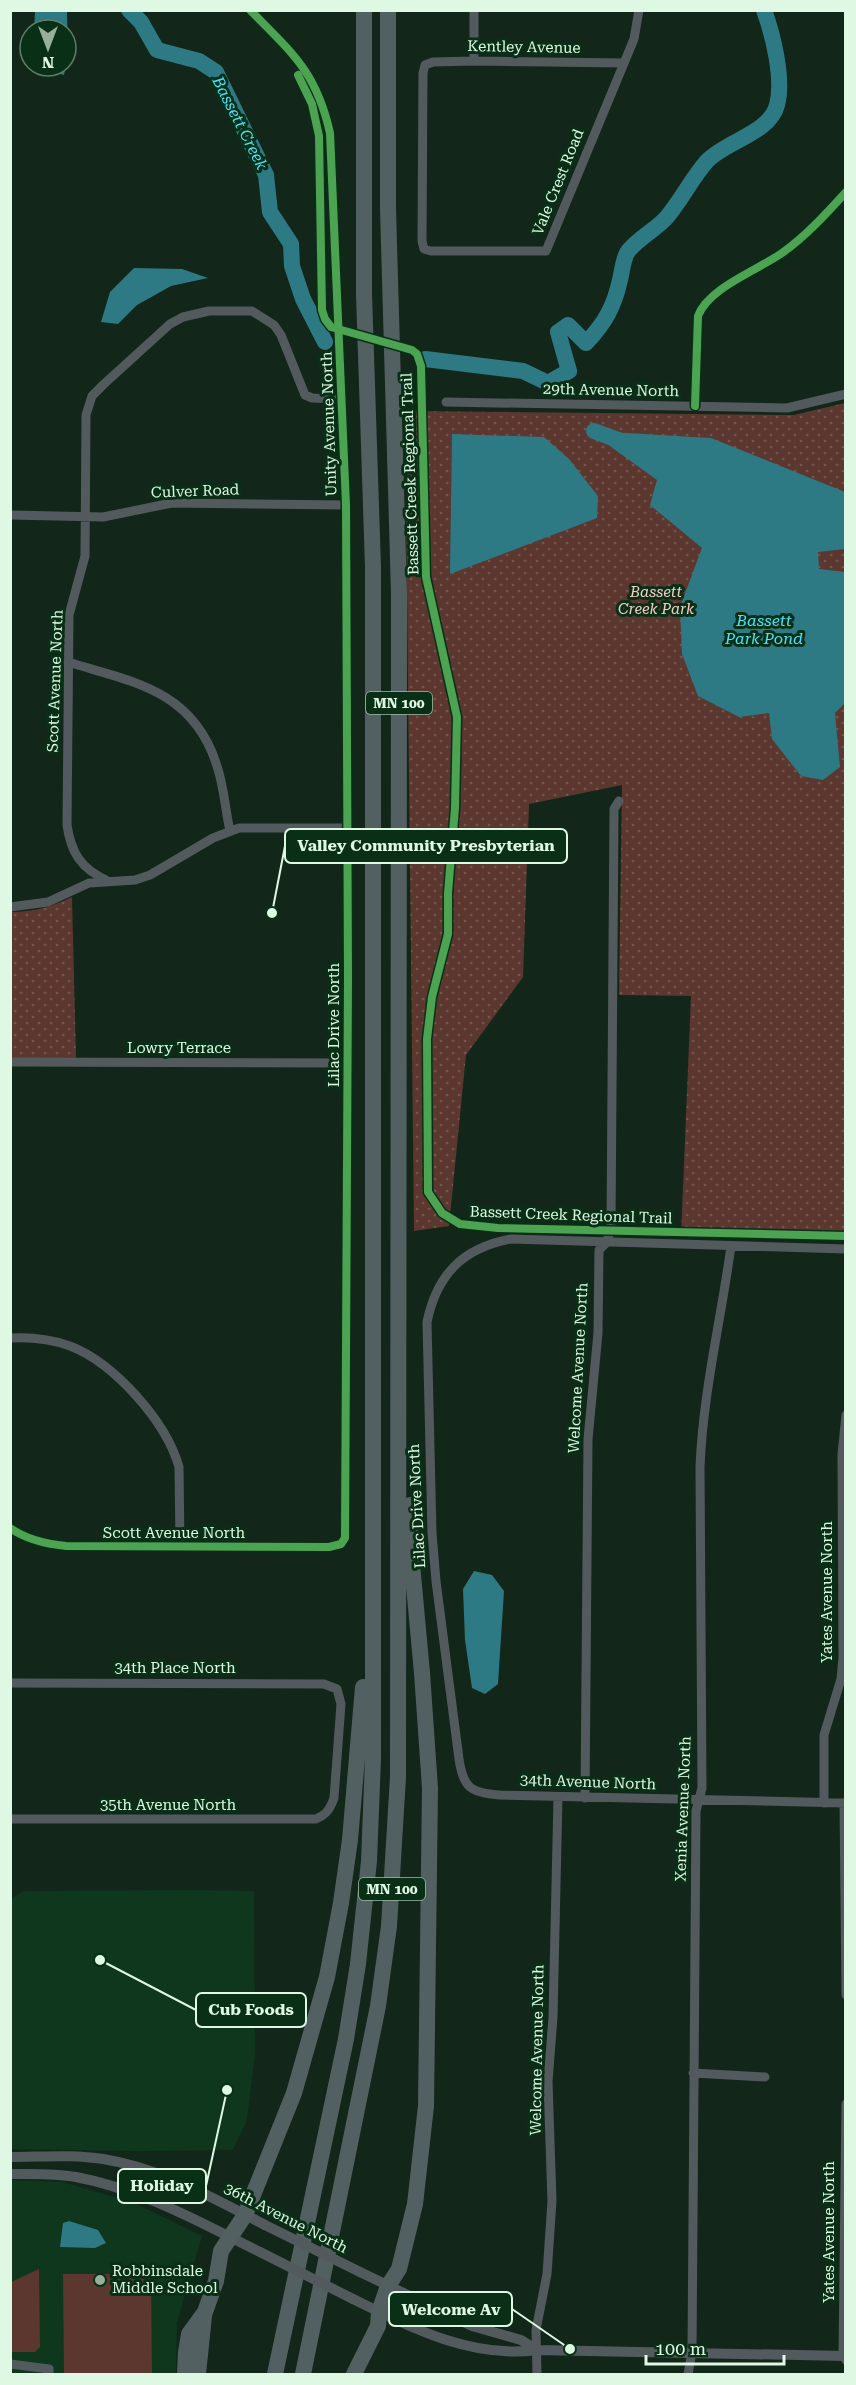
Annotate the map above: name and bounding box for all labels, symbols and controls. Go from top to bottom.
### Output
north arrow [18,18,78,78]
street label: Kentley Avenue [467,37,581,57]
text: N [42,53,54,72]
water label: Bassett Creek [208,72,272,173]
street label: Vale Crest Road [529,126,588,238]
street label: Unity Avenue North [317,351,341,497]
street label: Bassett Creek Regional Trail [397,372,423,576]
street label: 29th Avenue North [543,380,680,400]
street label: Culver Road [151,480,240,502]
park label: Bassett Creek Park [618,583,695,618]
street label: Scott Avenue North [44,609,66,753]
water label: Bassett Park Pond [724,611,803,648]
road number: MN 100 [366,692,432,714]
callout: Valley Community Presbyterian [285,829,567,863]
text: Valley Community Presbyterian [297,836,555,855]
street label: Lilac Drive North [325,962,343,1087]
street label: Lowry Terrace [127,1039,231,1057]
street label: Bassett Creek Regional Trail [469,1202,673,1228]
street label: Welcome Avenue North [565,1282,591,1454]
street label: Lilac Drive North [405,1443,429,1569]
street label: Yates Avenue North [818,1521,836,1663]
street label: Scott Avenue North [103,1524,246,1542]
street label: 34th Place North [114,1659,236,1677]
street label: Xenia Avenue North [671,1736,695,1882]
street label: 34th Avenue North [520,1771,657,1793]
street label: 35th Avenue North [100,1796,236,1814]
road number: MN 100 [359,1878,425,1900]
street label: Welcome Avenue North [527,1964,547,2136]
callout: Cub Foods [196,1993,306,2027]
text: Cub Foods [208,2000,294,2019]
street label: Yates Avenue North [820,2161,838,2303]
callout: Holiday [118,2169,206,2203]
text: Holiday [130,2176,194,2195]
street label: 36th Avenue North [221,2179,351,2257]
place label: Robbinsdale Middle School [112,2262,218,2297]
marker: Robbinsdale Middle School [93,2273,107,2287]
callout: Welcome Av [389,2292,512,2326]
text: Welcome Av [401,2300,501,2319]
scale bar [646,2328,784,2366]
text: 100 m [655,2338,706,2359]

